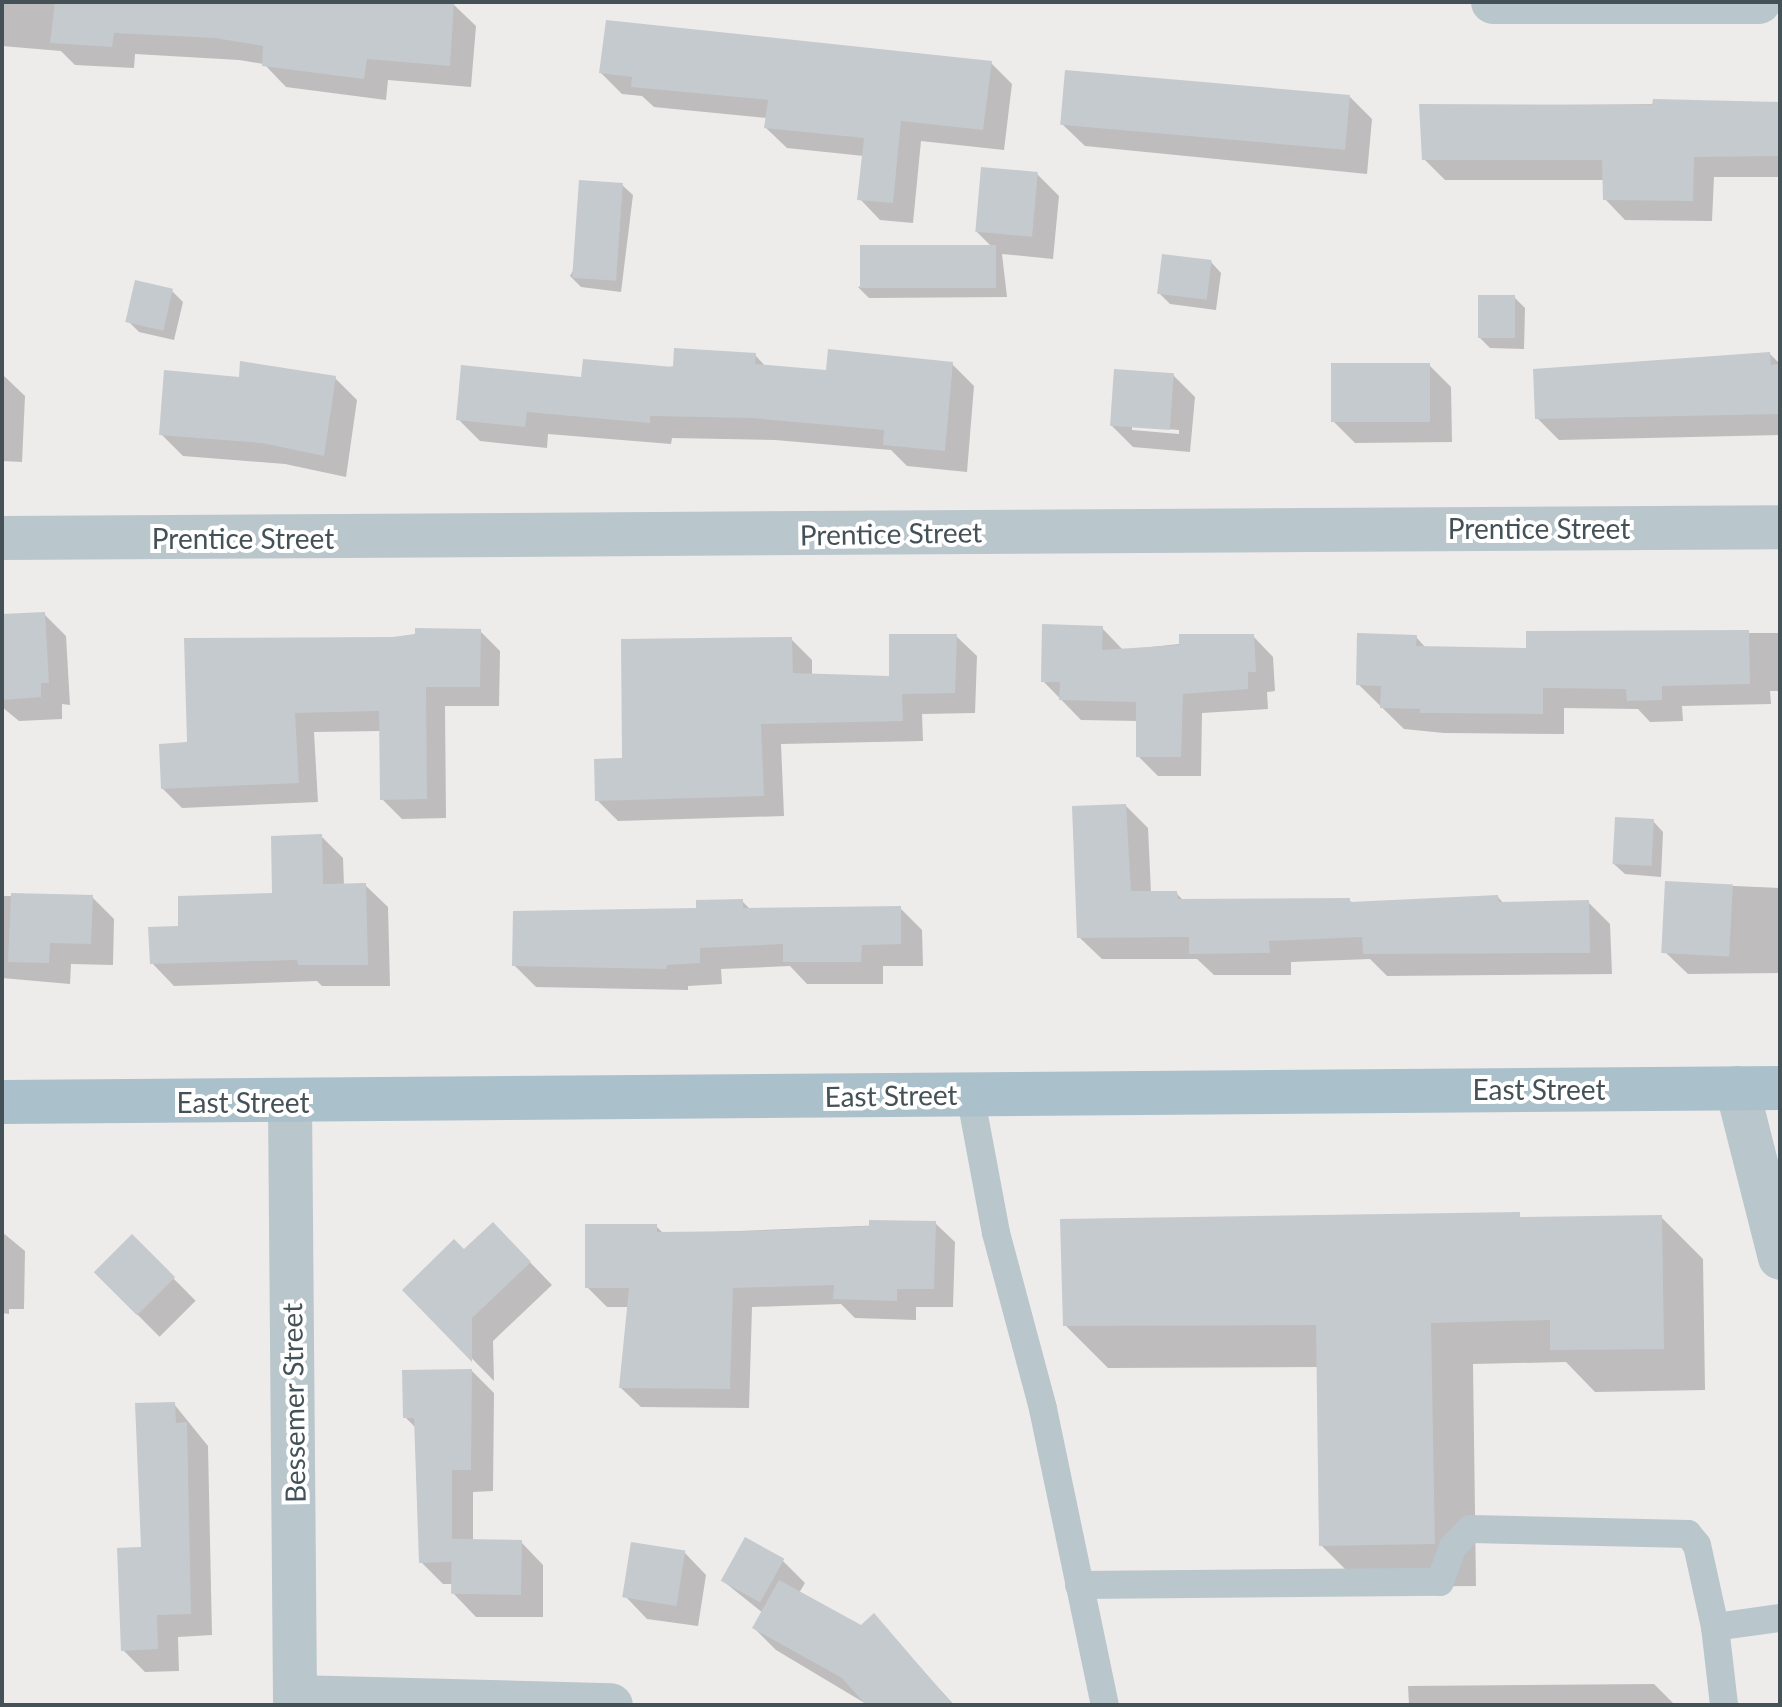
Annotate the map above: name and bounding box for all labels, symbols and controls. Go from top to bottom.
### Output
street label: Prentice Street [1448,511,1630,545]
street label: Prentice Street [800,515,982,551]
street label: Prentice Street [152,521,334,555]
street label: East Street [1473,1072,1605,1106]
street label: East Street [824,1077,958,1113]
street label: East Street [177,1085,309,1119]
street label: Bessemer Street [274,1302,312,1504]

